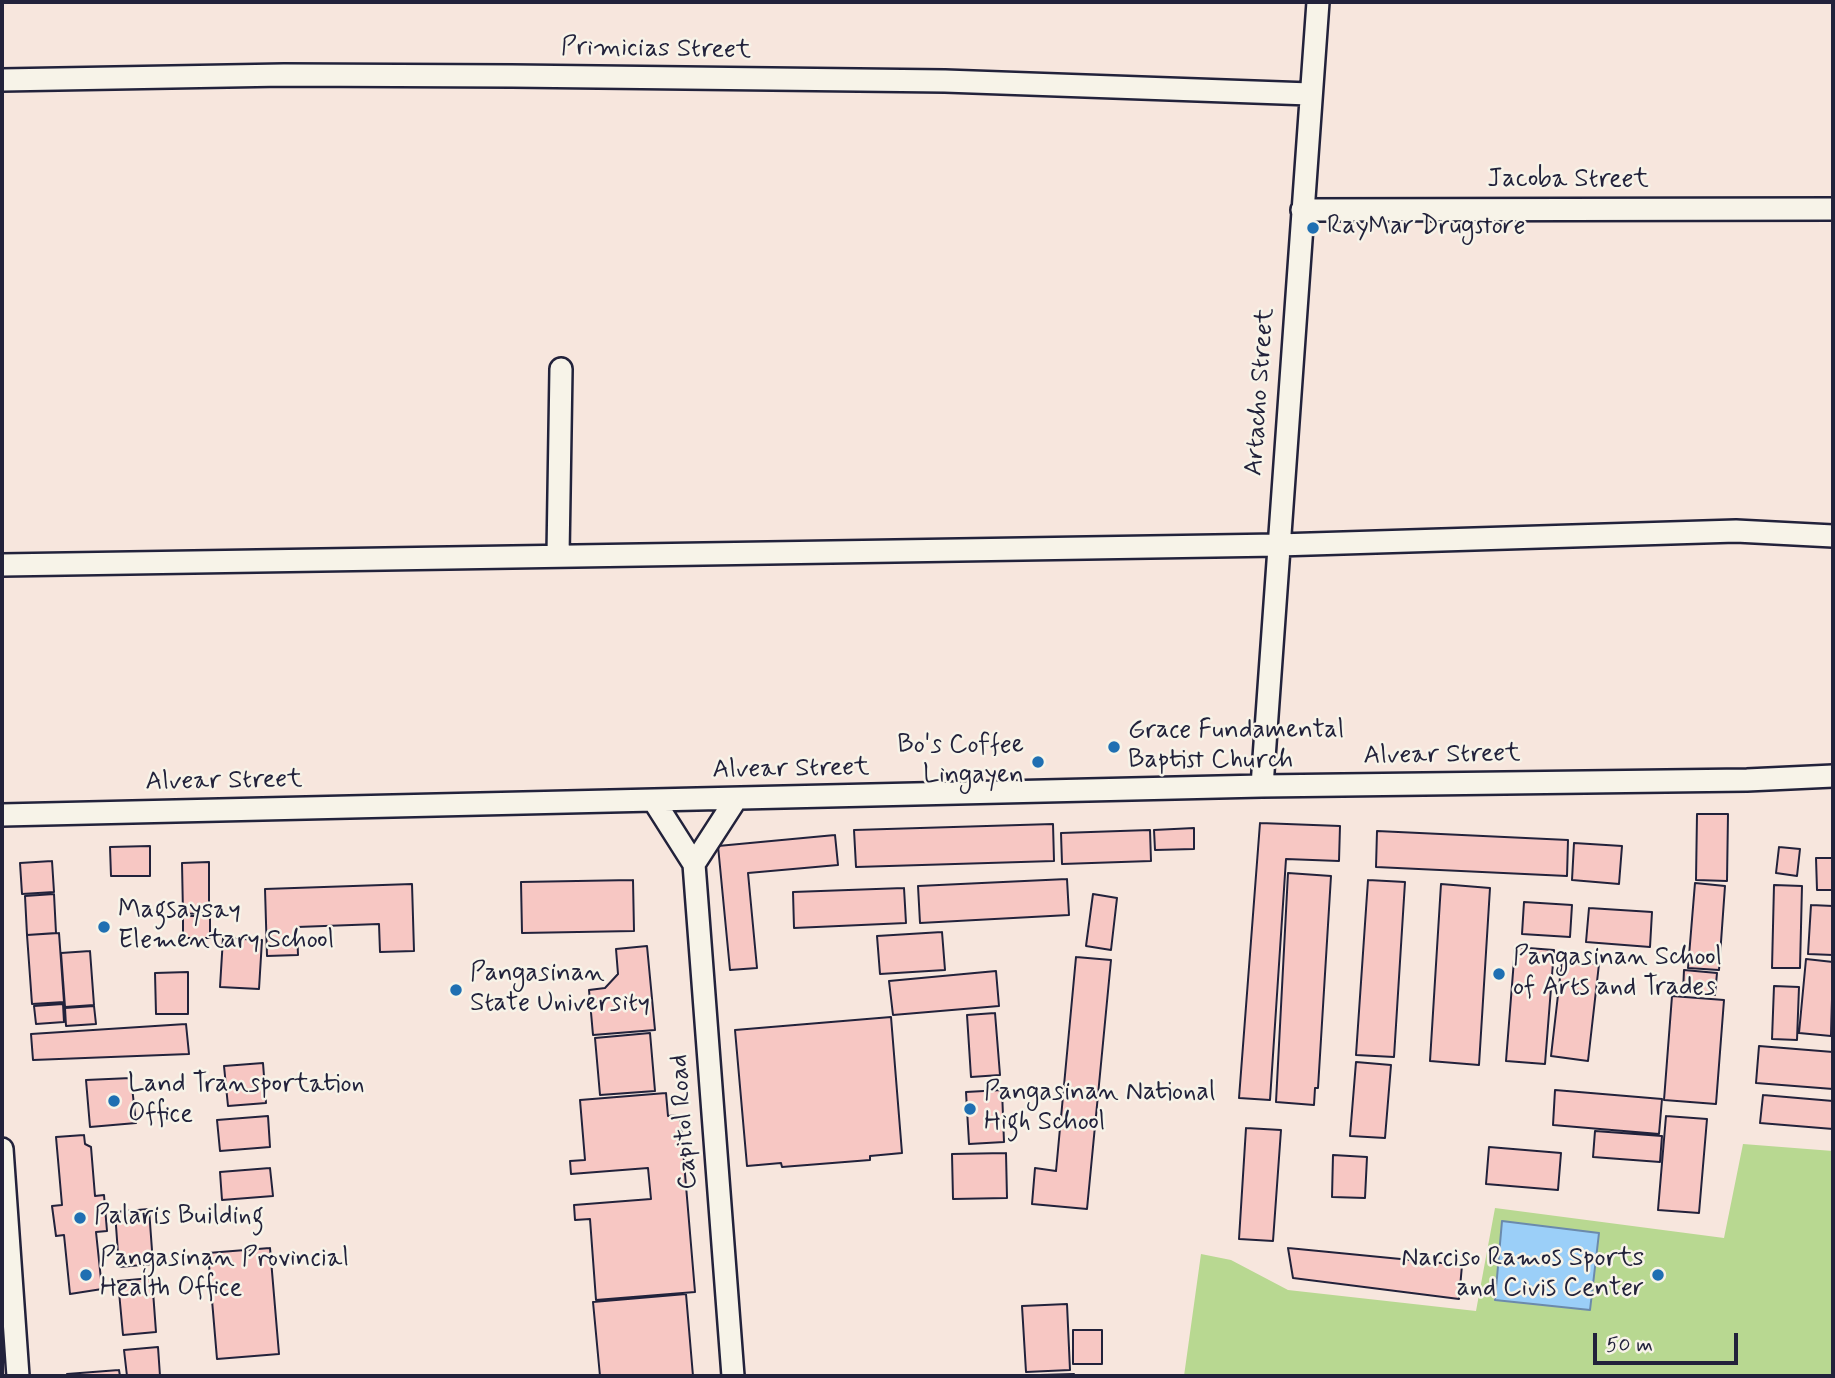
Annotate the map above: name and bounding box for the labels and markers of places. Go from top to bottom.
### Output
place label: RayMar Drugstore [1327,212,1526,244]
marker: RayMar Drugstore [1305,220,1321,236]
place label: Grace Fundamental Baptist Church [1128,716,1344,778]
place label: Bo's Coffee Lingayen [897,731,1024,792]
marker: Grace Fundamental Baptist Church [1106,739,1122,755]
marker: Bo's Coffee Lingayen [1030,754,1046,770]
place label: Magsaysay Elementary School [118,896,334,958]
marker: Magsaysay Elementary School [96,919,112,935]
place label: Pangasinan School of Arts and Trades [1513,943,1722,1004]
place label: Pangasinan State University [470,959,650,1020]
marker: Pangasinan School of Arts and Trades [1491,966,1507,982]
marker: Pangasinan State University [448,982,464,998]
place label: Land Transportation Office [128,1070,365,1132]
place label: Pangasinan National High School [984,1078,1215,1140]
marker: Land Transportation Office [106,1093,122,1109]
marker: Pangasinan National High School [962,1101,978,1117]
place label: Palaris Building [94,1202,264,1234]
marker: Palaris Building [72,1210,88,1226]
place label: Pangasinan Provincial Health Office [100,1244,349,1306]
place label: Narciso Ramos Sports and Civis Center [1401,1244,1644,1306]
marker: Pangasinan Provincial Health Office [78,1267,94,1283]
marker: Narciso Ramos Sports and Civis Center [1650,1267,1666,1283]

